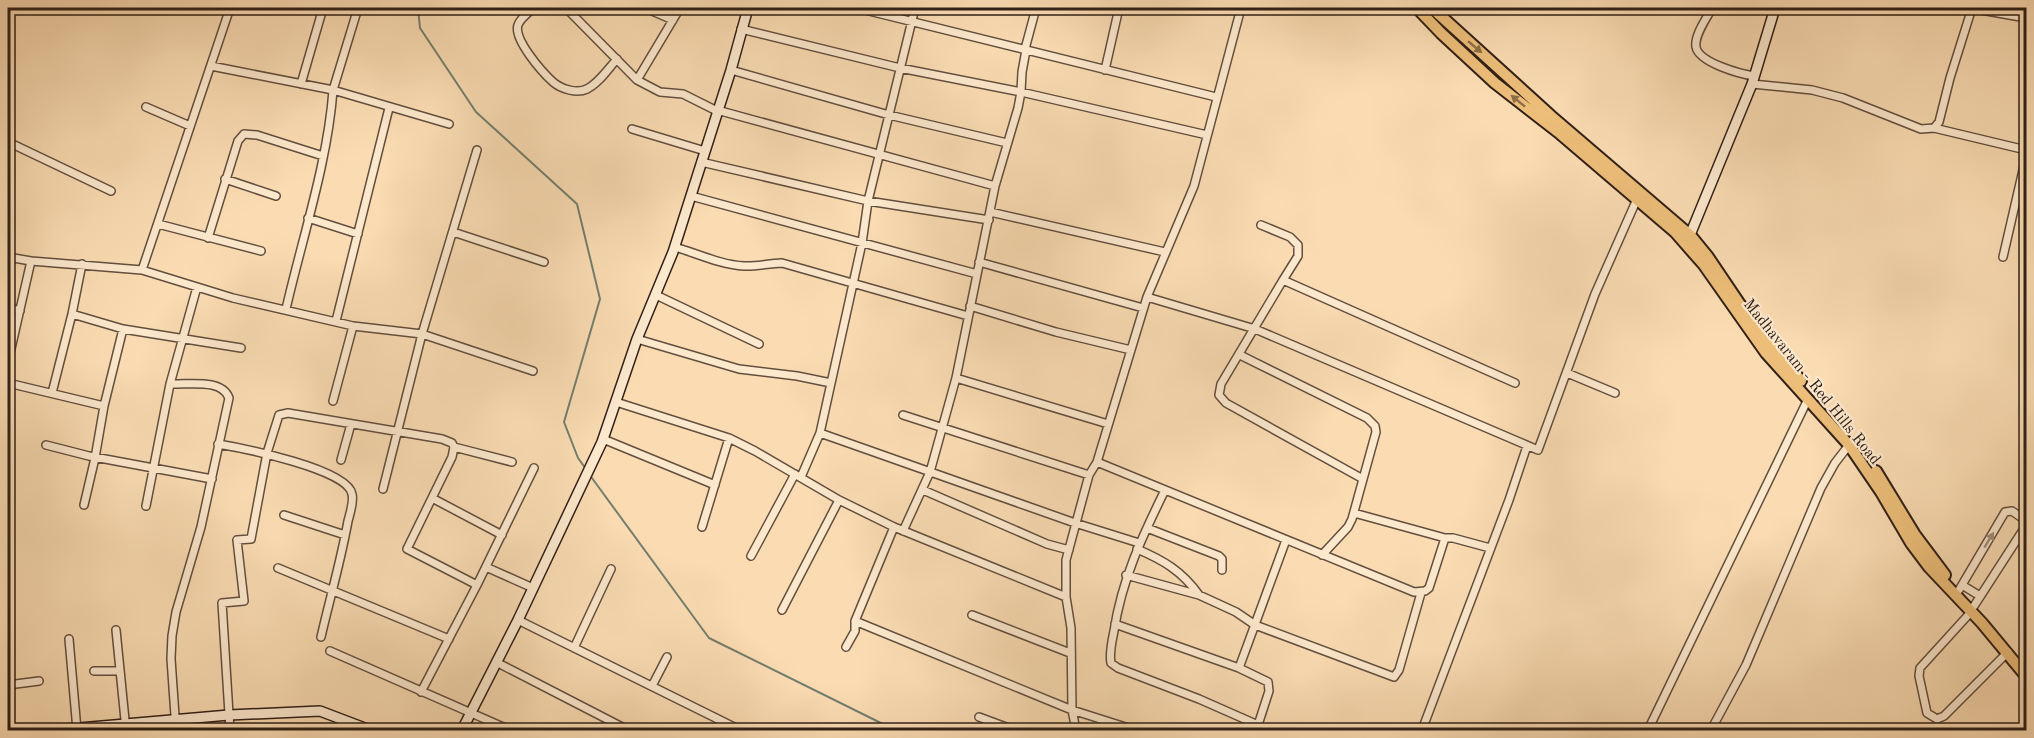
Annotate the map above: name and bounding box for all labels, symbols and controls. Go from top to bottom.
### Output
one-way arrow [1467,40,1482,53]
one-way arrow [1511,95,1526,108]
street label: Madhavaram - Red Hills Road [1740,296,1883,468]
one-way arrow [1983,532,1994,548]

